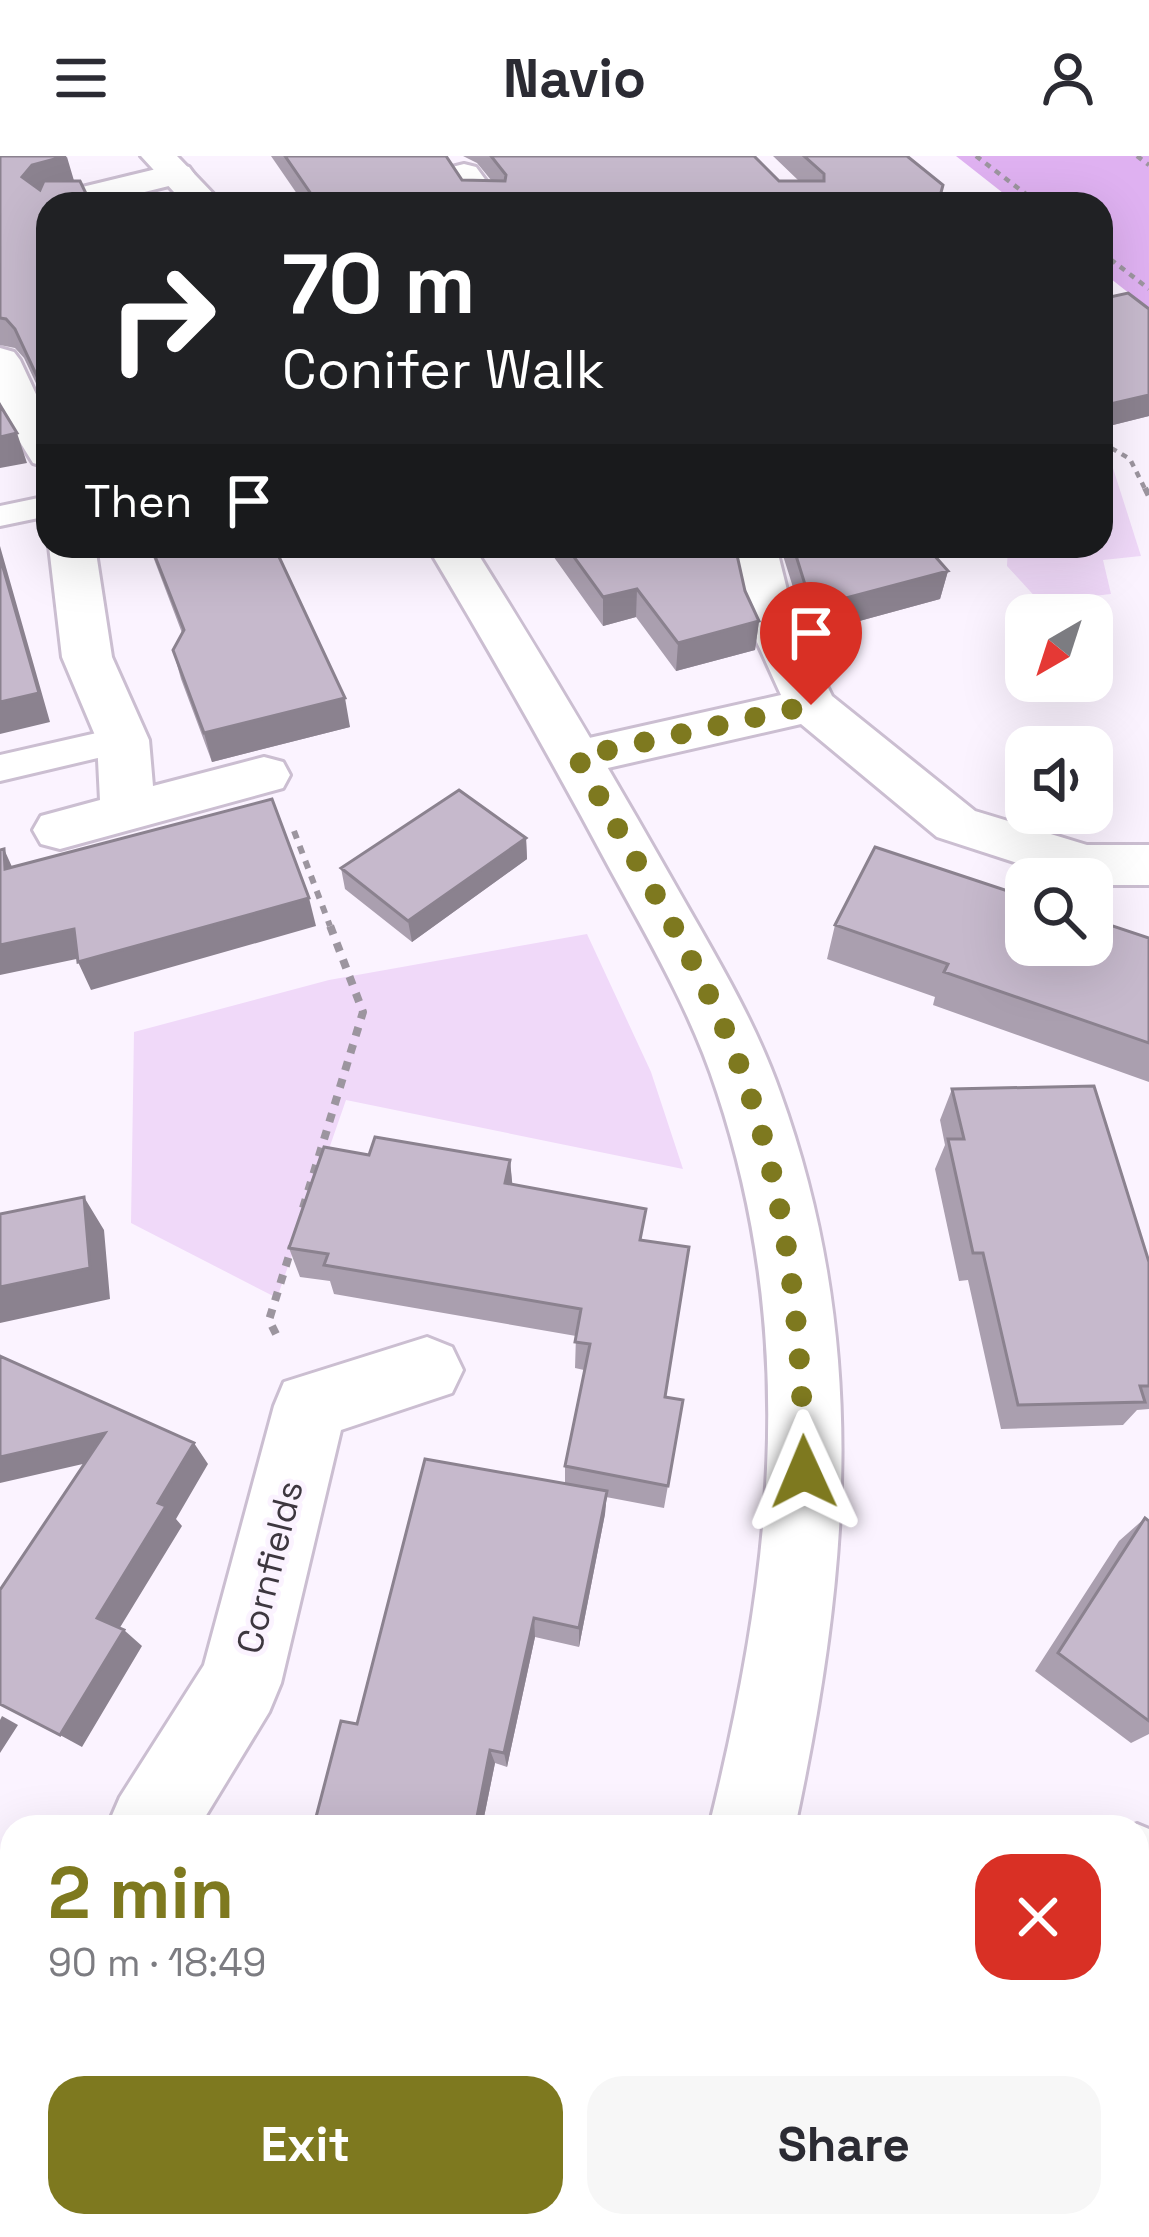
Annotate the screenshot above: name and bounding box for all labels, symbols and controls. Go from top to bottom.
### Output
text: Navio [503,44,646,113]
icon: menu [48,45,114,111]
icon: person [1035,45,1101,111]
text: 70 m [282,230,476,338]
icon: right [84,240,240,396]
text: Conifer Walk [282,335,605,404]
icon: arrive [216,468,282,534]
text: Then [84,473,192,530]
pin [760,582,862,705]
north arrow [1005,594,1113,702]
map controls [1005,594,1113,966]
icon: arrive [778,600,844,666]
button: sound [1005,726,1113,834]
button: search [1005,858,1113,966]
position arrow [741,1409,867,1535]
street label: Cornfields [226,1476,314,1659]
text: 2 min [48,1847,234,1939]
button: close [975,1854,1101,1980]
text: 90 m · 18:49 [48,1938,266,1987]
button: Exit [48,2076,563,2214]
button: Share [587,2076,1101,2214]

